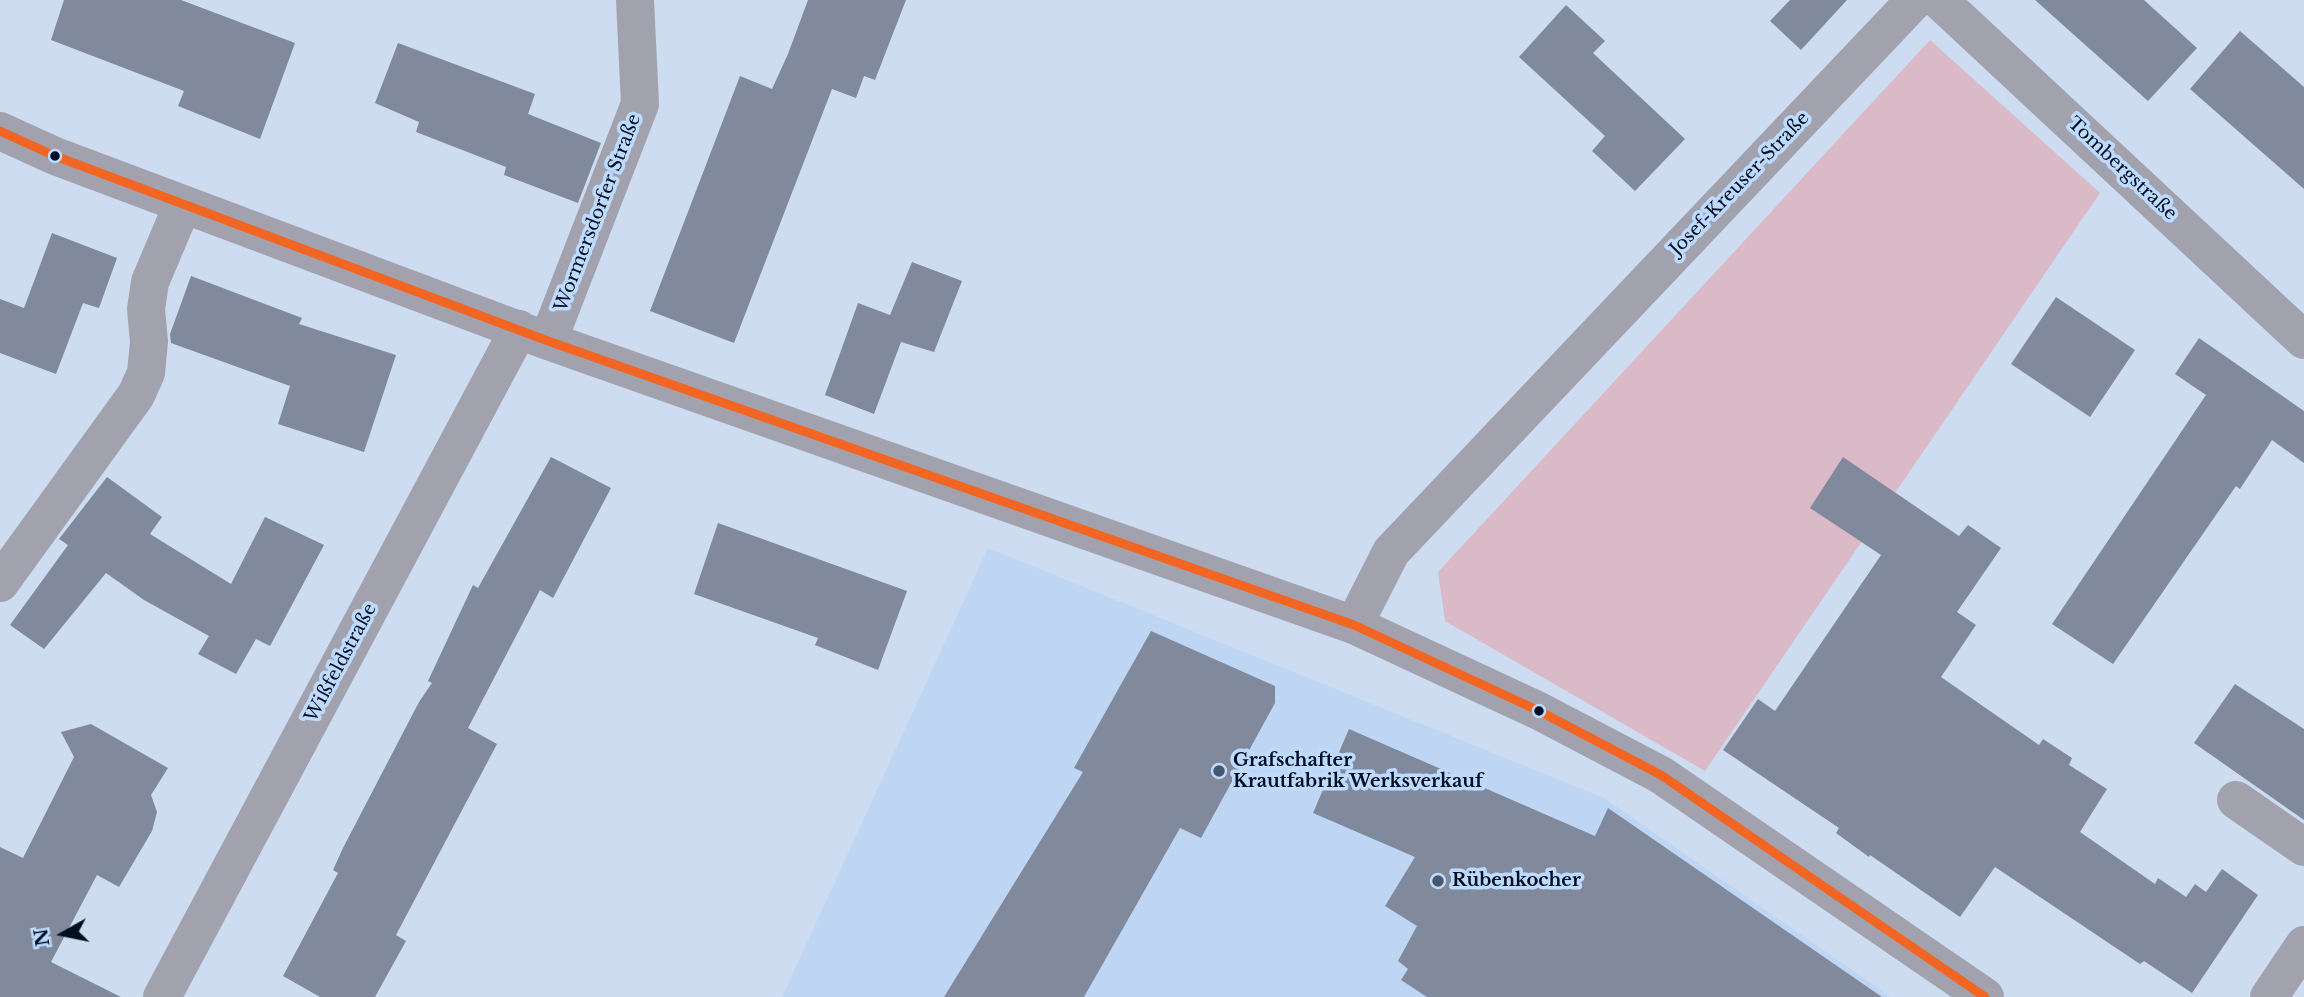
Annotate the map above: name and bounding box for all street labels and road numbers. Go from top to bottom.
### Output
street label: Josef-Kreuser-Straße [1666,108,1814,260]
street label: Wormersdorfer Straße [550,111,646,315]
street label: Tombergstraße [2063,113,2181,225]
street label: Wißfeldstraße [301,600,381,726]

